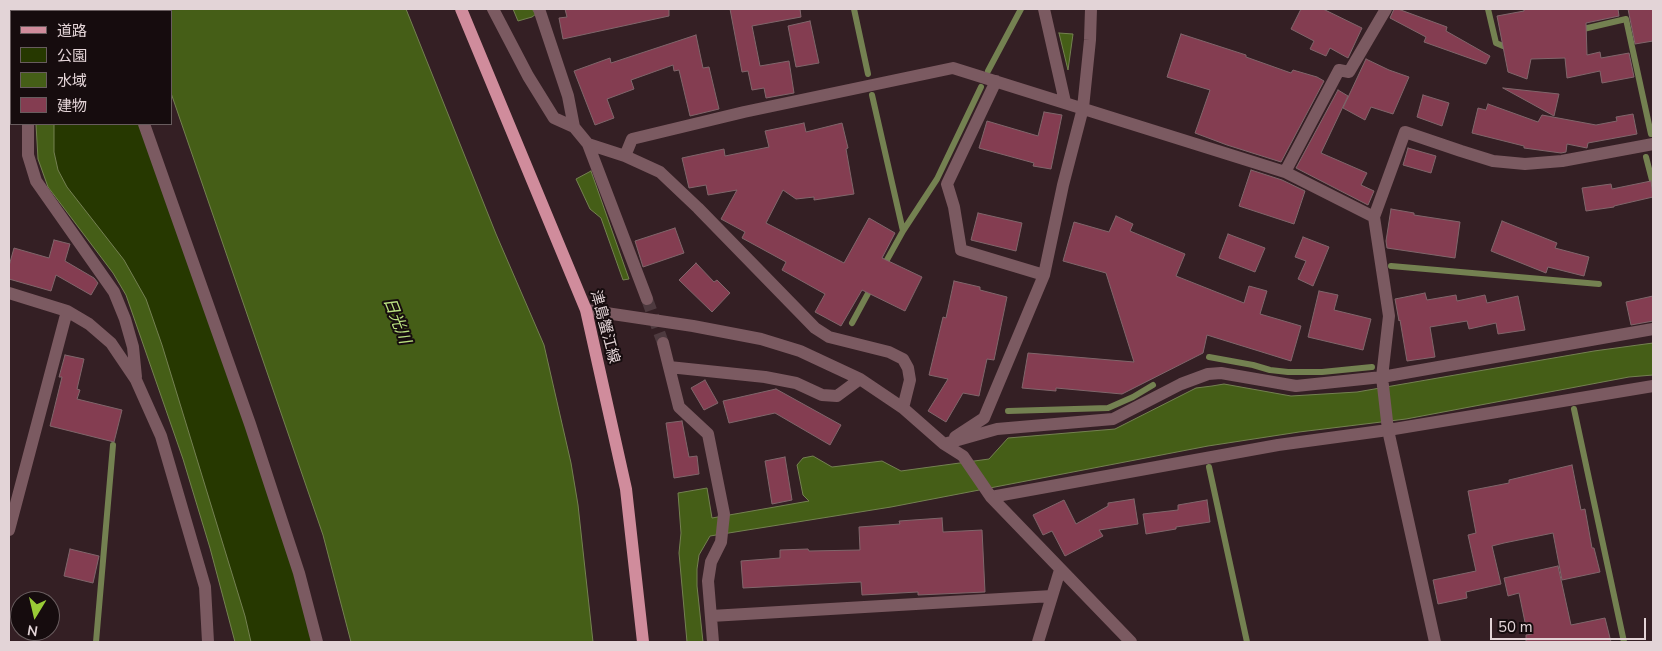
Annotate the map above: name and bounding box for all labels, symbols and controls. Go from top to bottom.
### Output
legend [10,10,172,125]
text: 道路 [57,21,87,41]
text: 公園 [57,46,87,66]
text: 水域 [57,71,87,91]
text: 建物 [57,96,87,116]
street label: 津島蟹江線 [586,288,622,366]
water label: 日光川 [378,295,414,347]
north arrow [10,591,60,641]
scale bar [1492,608,1648,640]
text: 50 m [1498,617,1533,637]
text: N [26,620,39,641]

